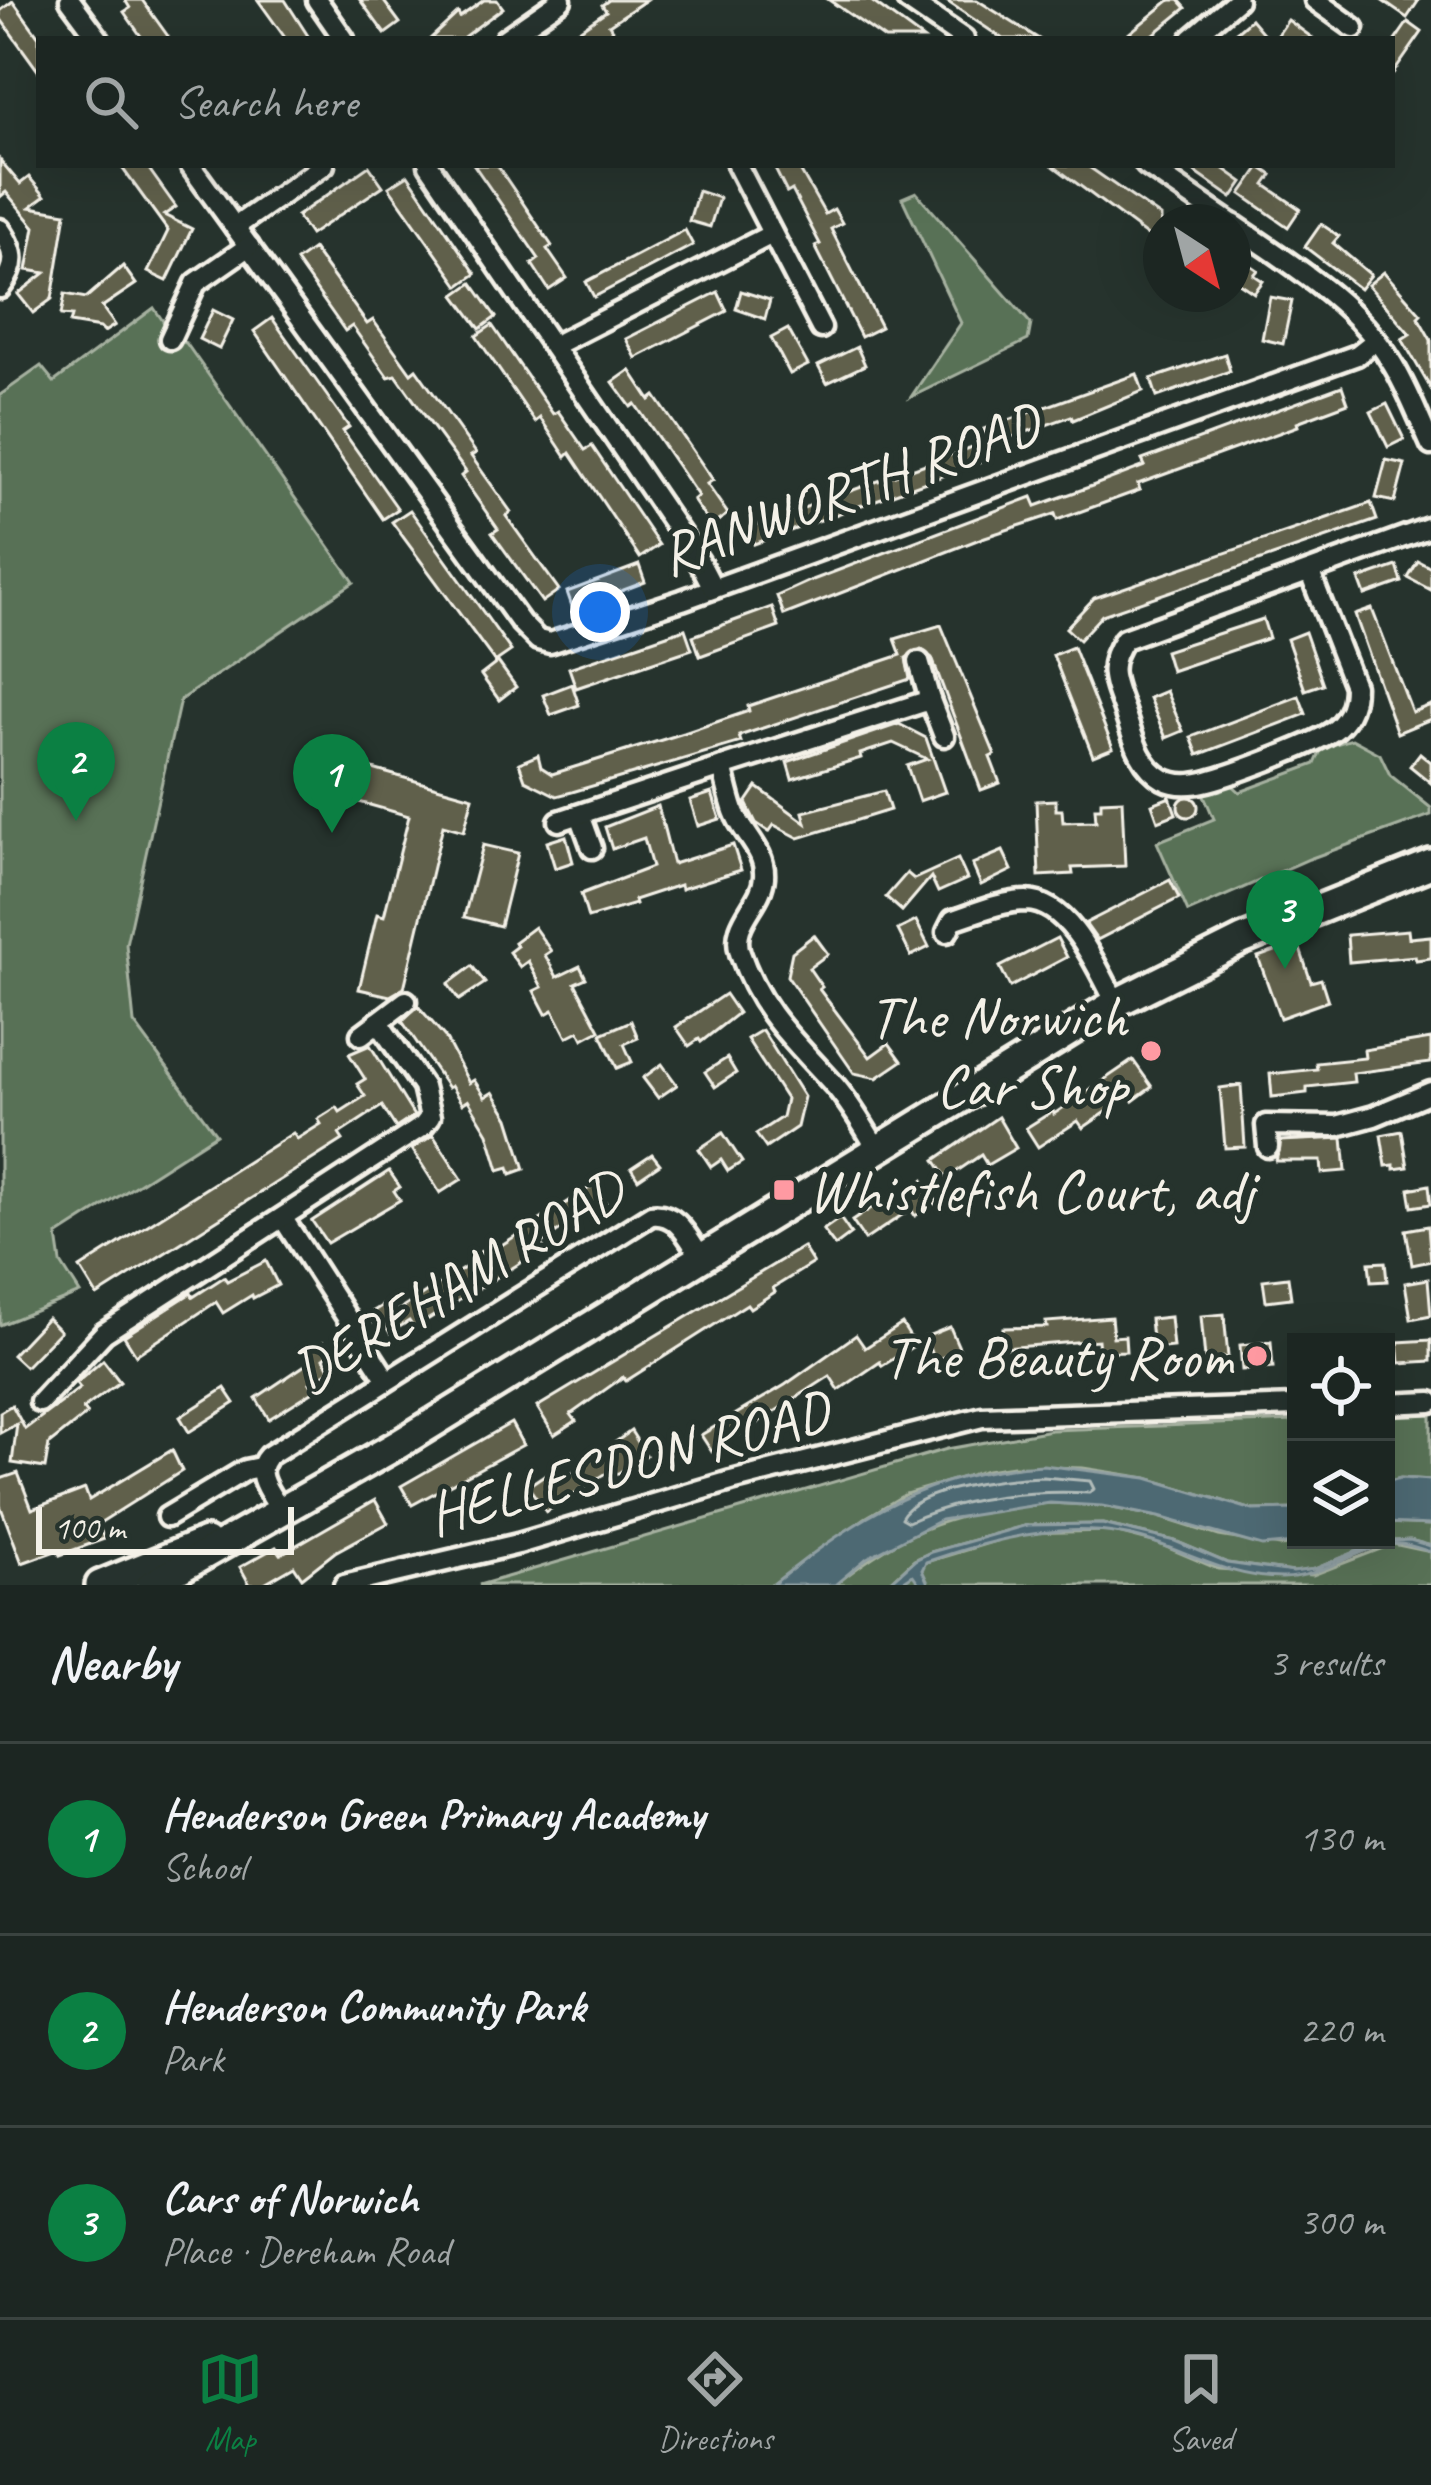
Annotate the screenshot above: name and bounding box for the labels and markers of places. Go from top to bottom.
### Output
pin: 2 [37,722,115,821]
pin: 1 [293,734,371,833]
pin: 3 [1246,870,1324,969]
place label: The Norwich Car Shop [869,979,1130,1124]
marker: The Norwich Car Shop [1138,1038,1164,1064]
place label: Whistlefish Court, adj [808,1153,1261,1229]
marker: Whistlefish Court, adj [771,1177,797,1203]
place label: The Beauty Room [883,1319,1234,1395]
marker: The Beauty Room [1244,1343,1270,1369]

